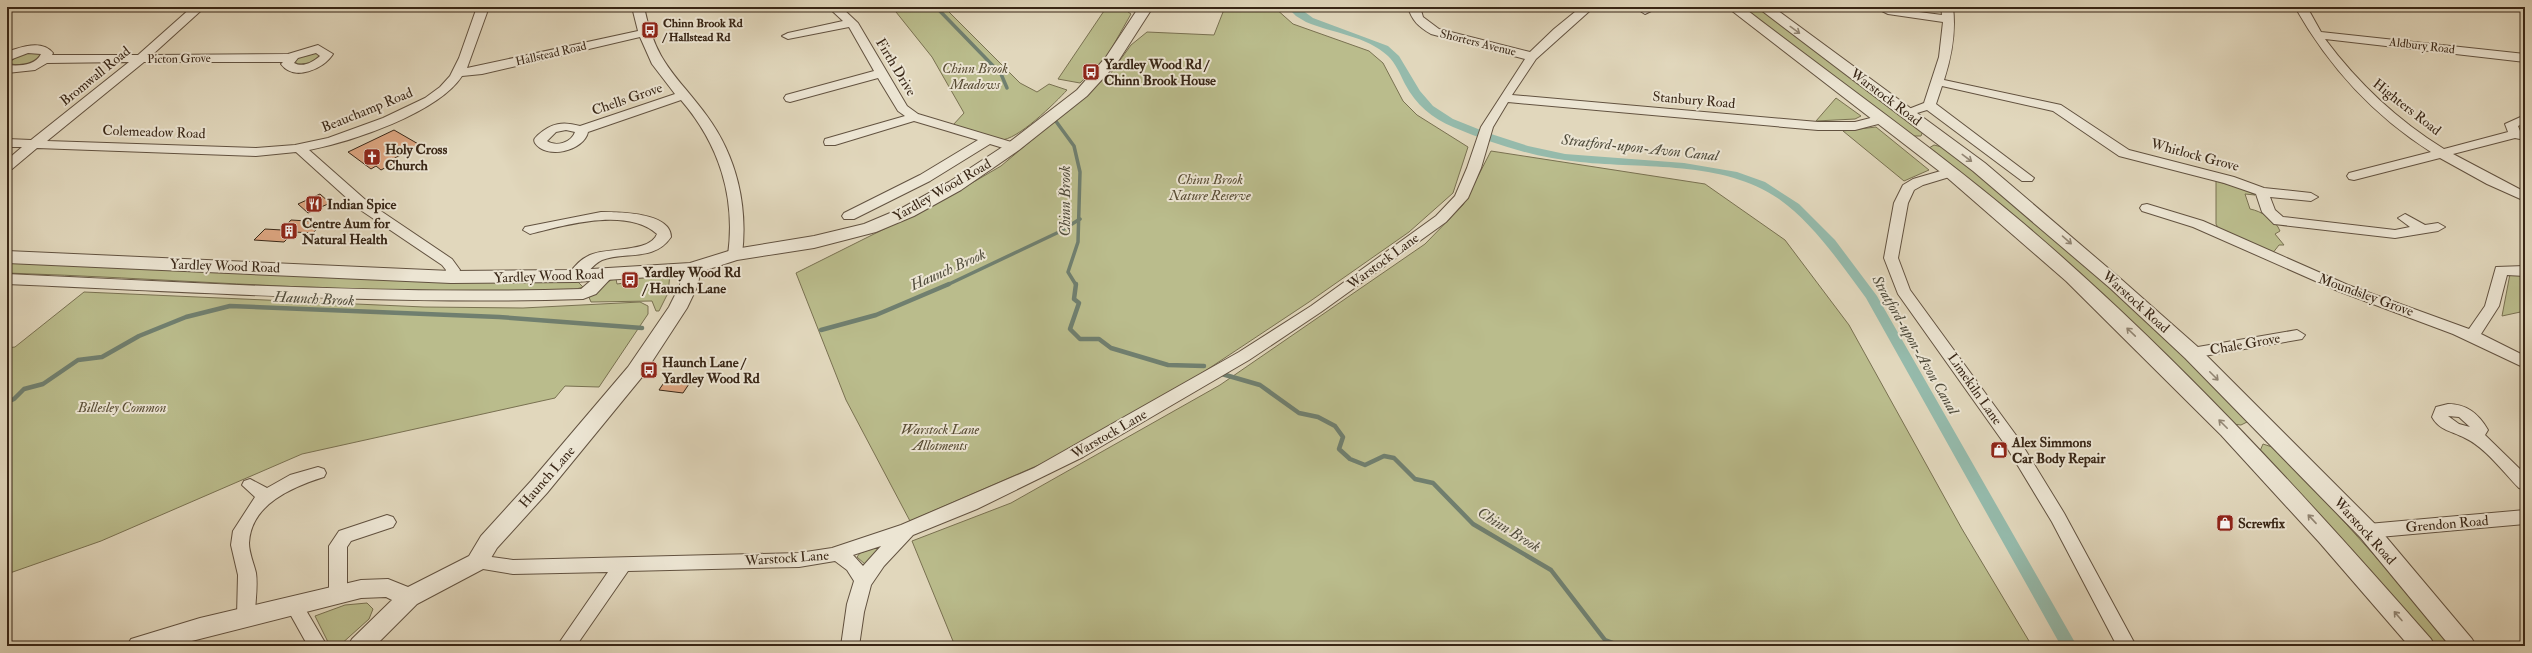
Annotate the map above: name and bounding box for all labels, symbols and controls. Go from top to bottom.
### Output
place label: Chinn Brook Rd / Hallstead Rd [662,16,743,45]
bus stop icon: Chinn Brook Rd / Hallstead Rd [640,20,660,40]
street label: Shorters Avenue [1438,26,1518,60]
one-way arrow [1790,26,1801,34]
street label: Aldbury Road [2387,34,2456,57]
street label: Firth Drive [872,35,920,99]
street label: Hallstead Road [514,39,588,69]
street label: Bromwall Road [56,42,134,109]
street label: Picton Grove [147,51,211,67]
place label: Yardley Wood Rd / Chinn Brook House [1103,56,1216,89]
park label: Chinn Brook Meadows [942,60,1008,93]
bus stop icon: Yardley Wood Rd / Chinn Brook House [1081,62,1101,82]
street label: Warstock Road [1846,64,1925,129]
street label: Highters Road [2369,75,2445,139]
street label: Chells Grove [589,79,665,119]
street label: Beauchamp Road [319,84,416,137]
street label: Stanbury Road [1652,88,1736,113]
street label: Colemeadow Road [102,122,206,142]
water label: Stratford-upon-Avon Canal [1560,130,1721,166]
street label: Whitlock Grove [2148,135,2241,175]
place label: Holy Cross Church [385,141,447,174]
church icon: Holy Cross Church [362,147,382,167]
one-way arrow [1961,154,1972,162]
street label: Yardley Wood Road [890,155,995,226]
water label: Chinn Brook [1056,166,1075,236]
park label: Chinn Brook Nature Reserve [1168,171,1251,204]
restaurant icon: Indian Spice [304,194,324,214]
place label: Indian Spice [327,196,396,214]
place label: Centre Aum for Natural Health [301,215,391,248]
building icon: Centre Aum for Natural Health [279,221,299,241]
street label: Warstock Lane [1343,229,1422,293]
one-way arrow [2062,236,2072,245]
water label: Haunch Brook [906,245,989,296]
street label: Yardley Wood Road [170,256,280,277]
place label: Yardley Wood Rd / Haunch Lane [641,264,741,297]
street label: Yardley Wood Road [494,266,605,287]
street label: Warstock Road [2098,267,2173,337]
bus stop icon: Yardley Wood Rd / Haunch Lane [620,270,640,290]
street label: Moundsley Grove [2316,270,2416,321]
water label: Stratford-upon-Avon Canal [1867,271,1963,419]
water label: Haunch Brook [272,287,355,311]
one-way arrow [2126,327,2136,337]
street label: Chale Grove [2209,329,2282,359]
street label: Limekiln Lane [1944,350,2006,428]
place label: Haunch Lane / Yardley Wood Rd [661,354,760,388]
bus stop icon: Haunch Lane / Yardley Wood Rd [639,360,659,380]
one-way arrow [2209,371,2219,381]
park label: Billesley Common [77,399,167,416]
street label: Warstock Lane [1067,405,1150,463]
one-way arrow [2219,419,2228,429]
park label: Warstock Lane Allotments [901,421,980,454]
place label: Alex Simmons Car Body Repair [2011,434,2106,468]
shop icon: Alex Simmons Car Body Repair [1989,440,2009,460]
street label: Haunch Lane [515,442,579,511]
street label: Warstock Road [2330,493,2400,568]
water label: Chinn Brook [1474,503,1544,557]
street label: Grendon Road [2405,512,2489,536]
shop icon: Screwfix [2215,513,2235,533]
one-way arrow [2307,514,2317,524]
place label: Screwfix [2238,515,2286,532]
street label: Warstock Lane [743,547,830,569]
one-way arrow [2393,611,2402,622]

